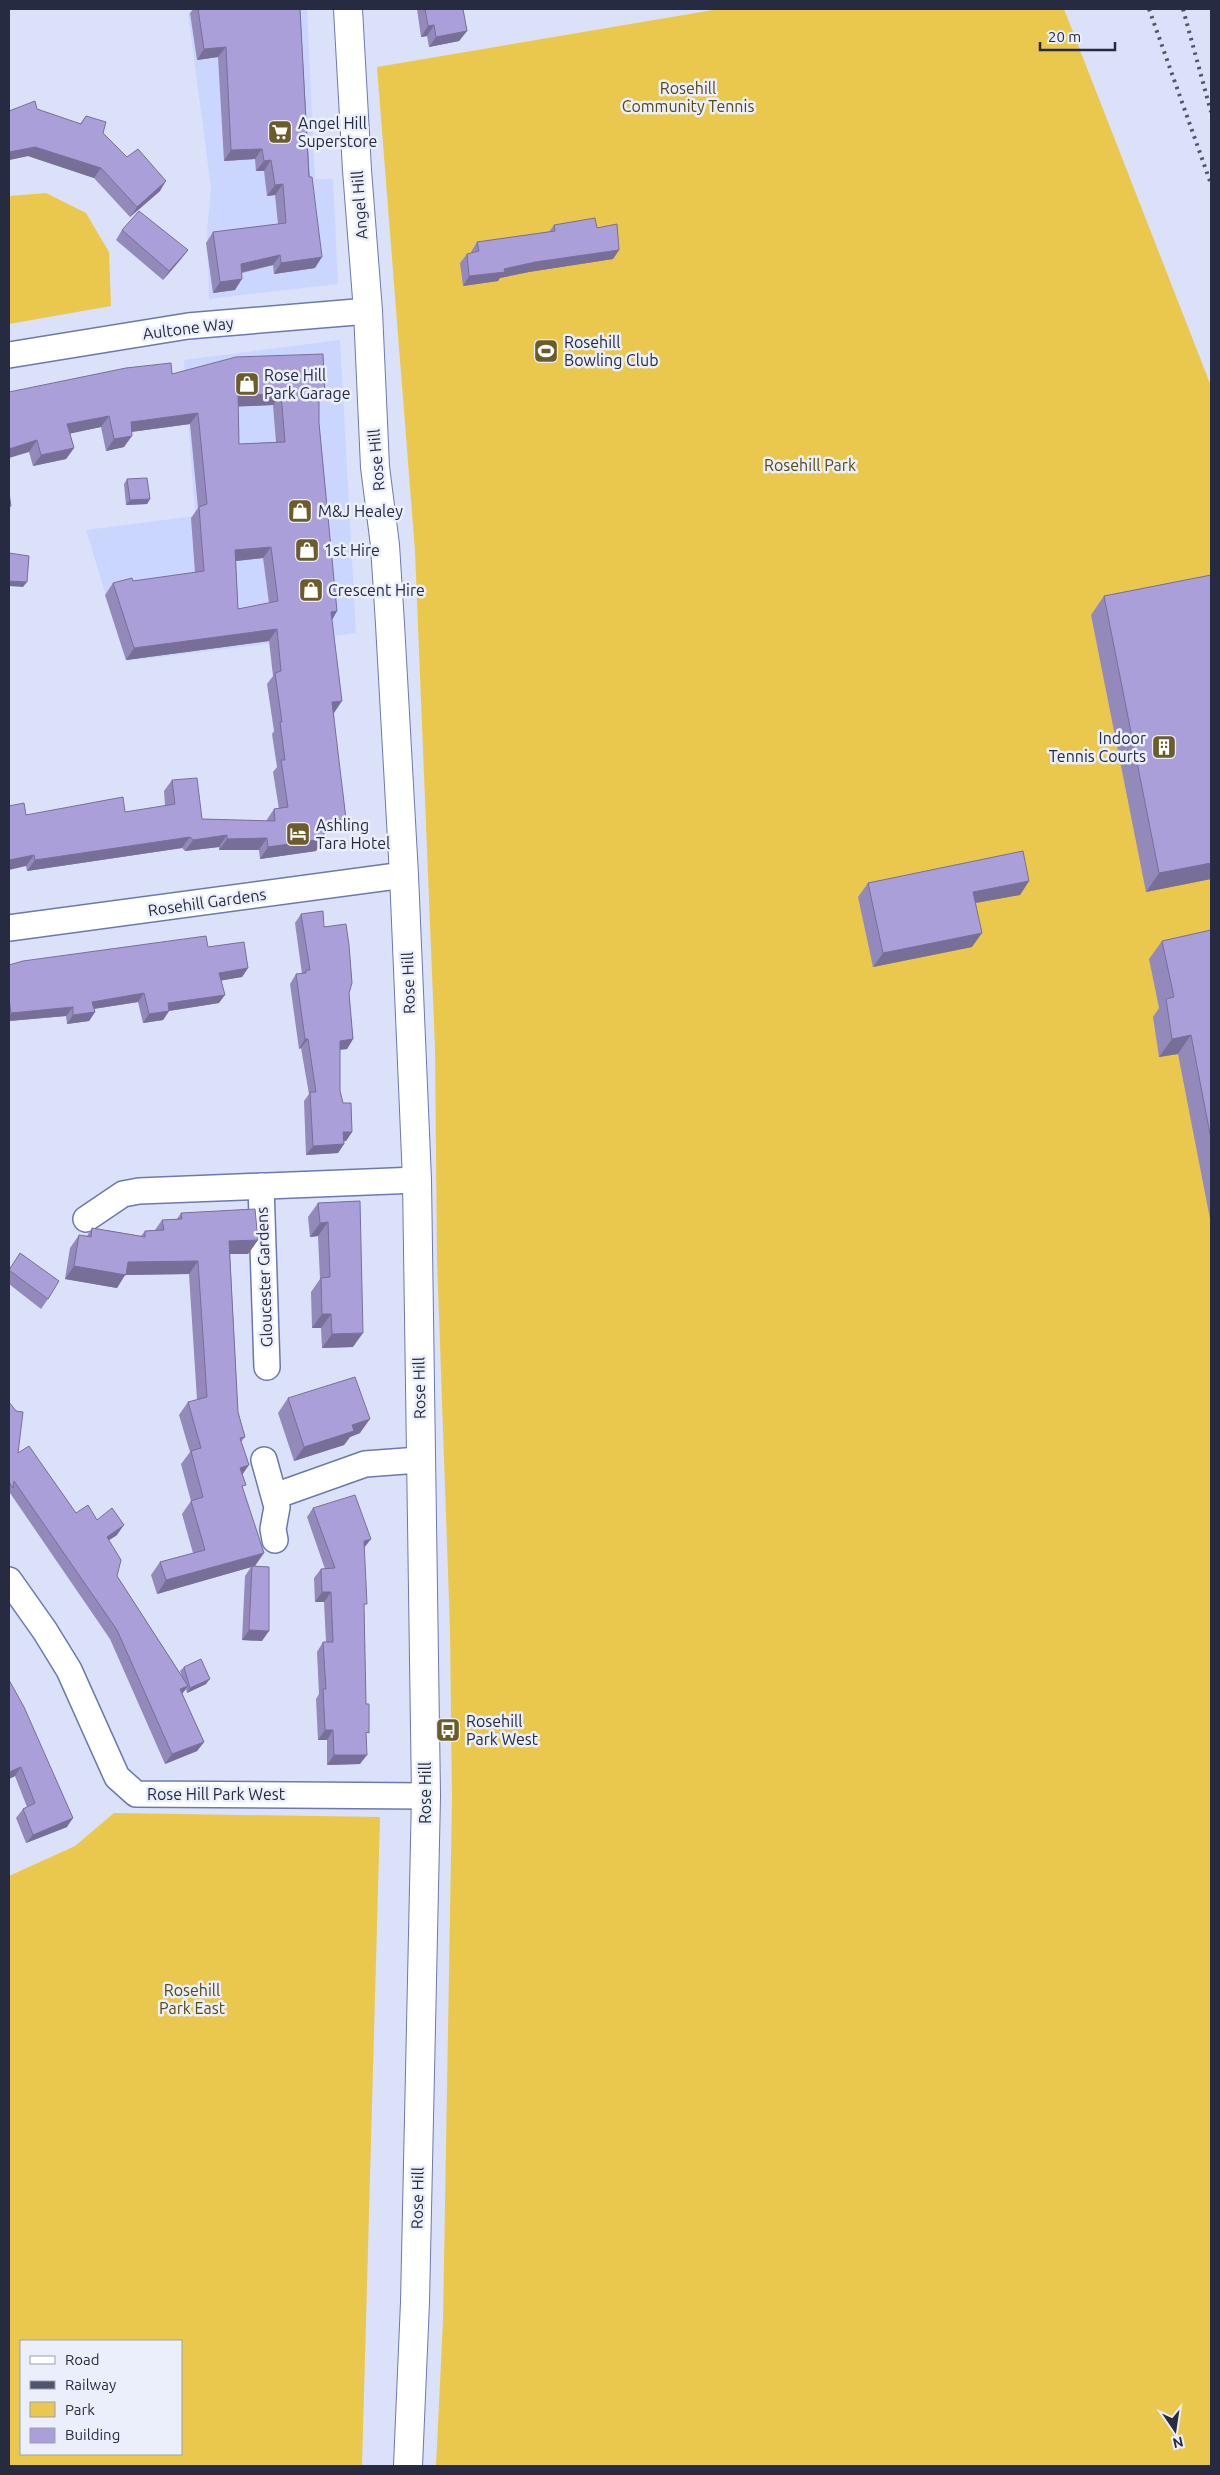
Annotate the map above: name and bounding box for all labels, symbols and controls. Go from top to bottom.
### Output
scale bar [1040,20,1115,52]
text: 20 m [1048,28,1081,45]
park label: Rosehill Community Tennis [622,79,754,115]
place label: Angel Hill Superstore [298,114,377,150]
supermarket icon: Angel Hill Superstore [267,119,293,145]
street label: Angel Hill [348,170,370,240]
street label: Aultone Way [142,313,235,343]
place label: Rosehill Bowling Club [564,333,659,369]
sports icon: Rosehill Bowling Club [533,338,559,364]
place label: Rose Hill Park Garage [264,366,351,402]
shop icon: Rose Hill Park Garage [234,371,260,397]
street label: Rose Hill [364,428,388,492]
park label: Rosehill Park [764,456,856,474]
shop icon: M&J Healey [287,498,313,524]
place label: M&J Healey [318,502,403,520]
shop icon: 1st Hire [294,537,320,563]
place label: 1st Hire [324,541,380,559]
shop icon: Crescent Hire [298,577,324,603]
place label: Crescent Hire [328,581,425,599]
place label: Indoor Tennis Courts [1049,729,1146,765]
building icon: Indoor Tennis Courts [1151,734,1177,760]
place label: Ashling Tara Hotel [316,816,390,852]
hotel icon: Ashling Tara Hotel [285,821,311,847]
street label: Rosehill Gardens [147,885,267,919]
street label: Rose Hill [398,952,418,1014]
street label: Gloucester Gardens [253,1206,275,1347]
street label: Rose Hill [409,1357,429,1419]
place label: Rosehill Park West [466,1712,539,1748]
bus stop icon: Rosehill Park West [435,1717,461,1743]
street label: Rose Hill [416,1762,434,1824]
street label: Rose Hill Park West [147,1785,286,1803]
park label: Rosehill Park East [159,1981,226,2017]
street label: Rose Hill [407,2167,427,2229]
legend [20,2340,182,2455]
text: Road [65,2351,100,2368]
text: Railway [65,2376,116,2393]
text: Park [65,2401,95,2418]
north arrow [1150,2405,1200,2455]
text: Building [65,2426,120,2443]
text: N [1171,2434,1185,2452]

